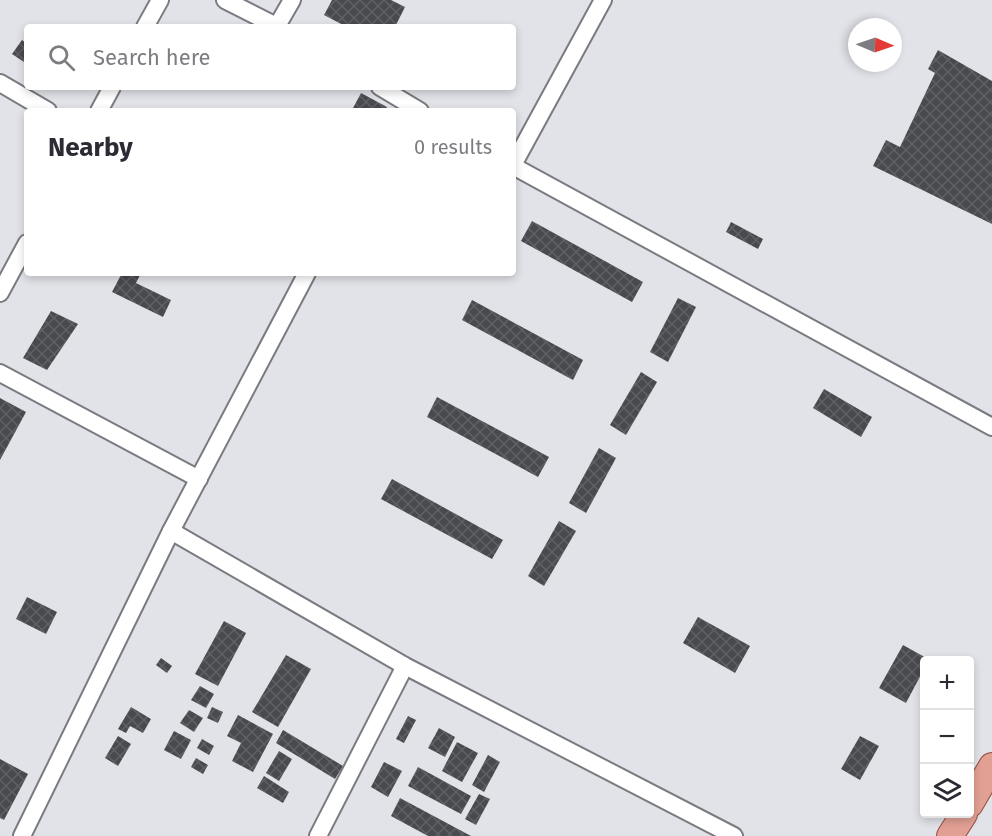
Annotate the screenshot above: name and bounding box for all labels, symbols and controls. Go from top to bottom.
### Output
north arrow [848,18,902,72]
search box [24,24,516,90]
icon: search [45,41,78,74]
text: Search here [93,44,211,71]
text: Nearby [48,132,133,163]
text: 0 results [414,135,492,159]
map controls [920,656,974,818]
button: + [920,656,974,710]
button: − [920,710,974,764]
button: layers [920,764,974,818]

